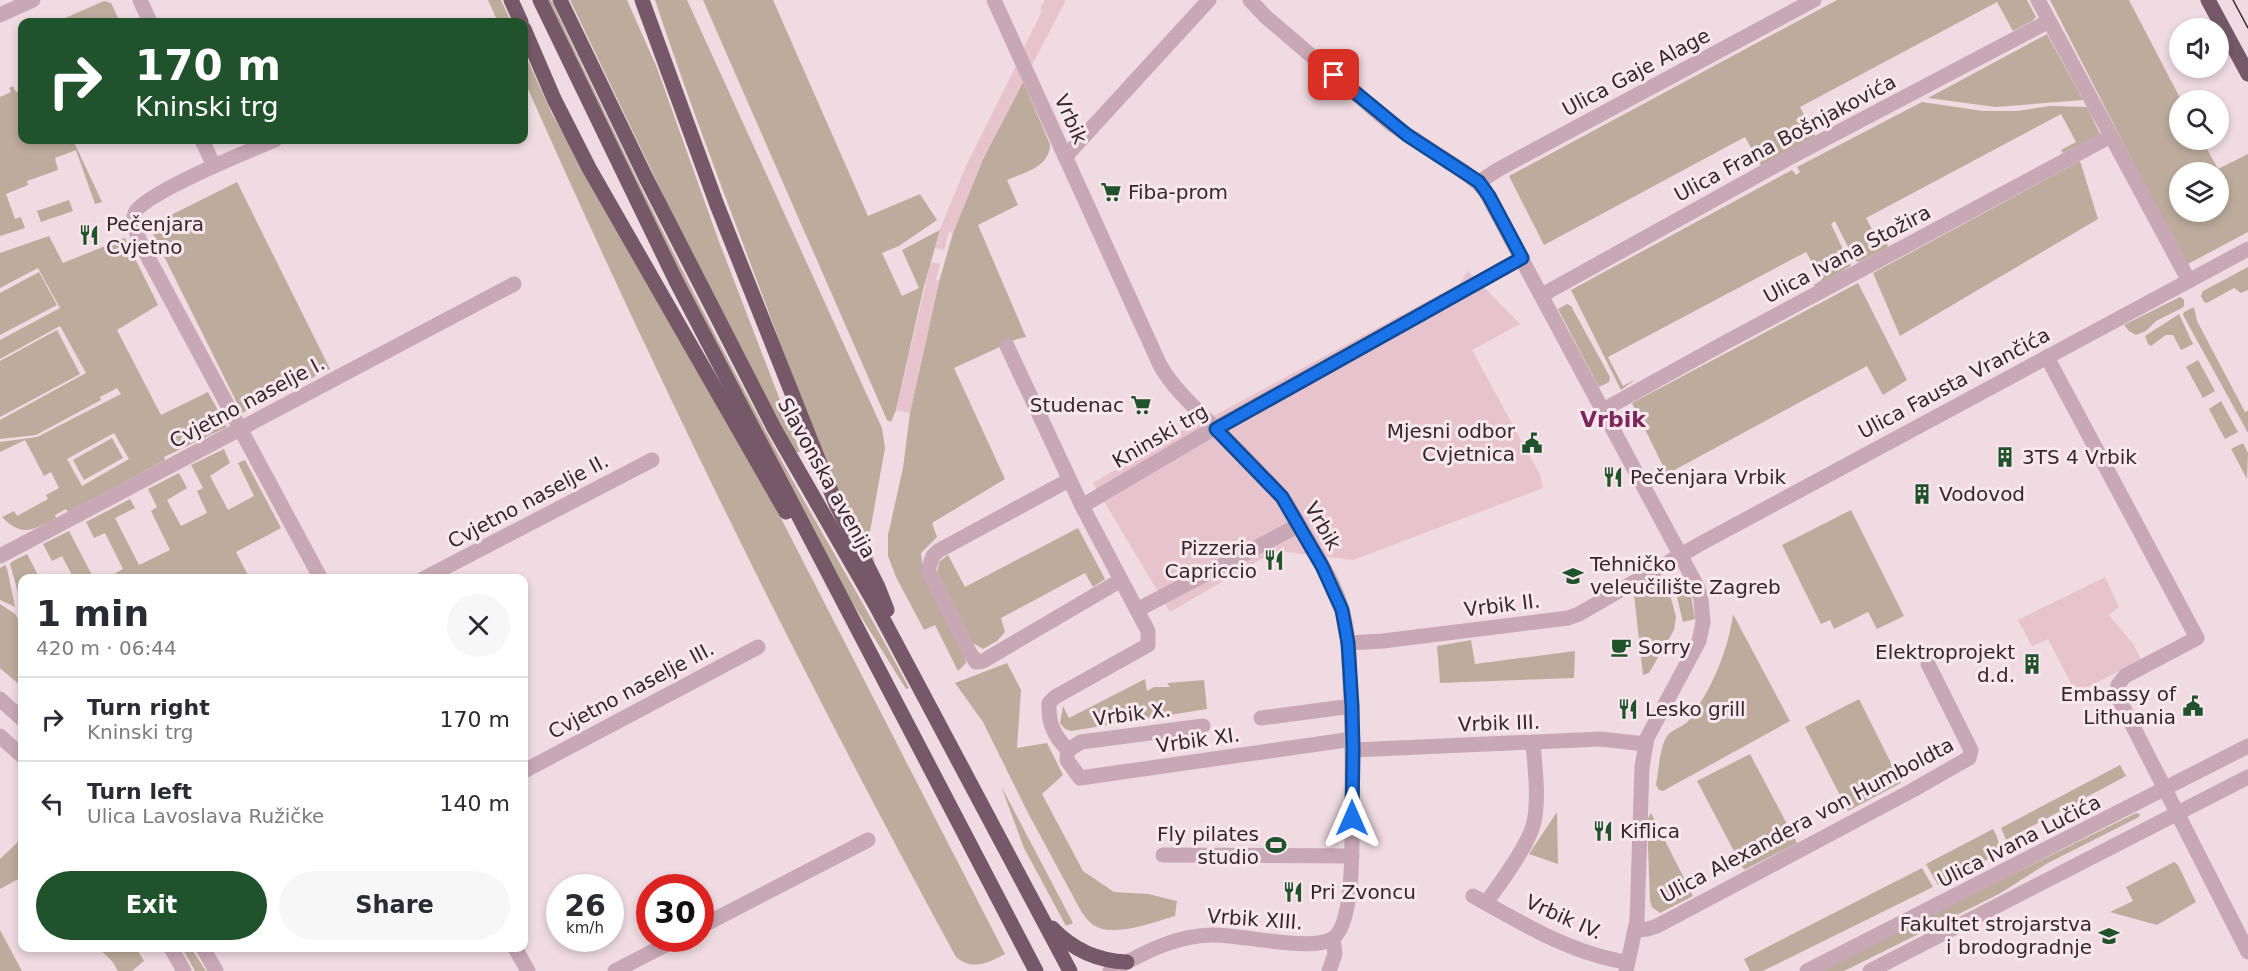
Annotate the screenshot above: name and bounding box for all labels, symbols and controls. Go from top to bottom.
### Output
map controls [2169,18,2229,222]
button: sound [2169,18,2229,78]
street label: Ulica Gaje Alage [1558,23,1714,121]
text: 170 m [135,41,281,90]
icon: right [36,42,114,120]
pin [1308,49,1359,100]
icon: arrive [1317,58,1350,91]
street label: Ulica Frana Bošnjakovića [1670,69,1900,207]
street label: Vrbik [1050,90,1093,148]
button: search [2169,90,2229,150]
text: Kninski trg [135,91,279,122]
button: layers [2169,162,2229,222]
supermarket icon: Fiba-prom [1099,180,1123,204]
place label: Fiba-prom [1128,180,1228,204]
street label: Ulica Ivana Stožira [1759,200,1935,308]
place label: Pečenjara Cvjetno [106,212,204,259]
restaurant icon: Pečenjara Cvjetno [77,223,101,247]
street label: Ulica Fausta Vrančića [1854,322,2054,444]
street label: Cvjetno naselje I. [165,351,329,453]
street label: Slavonska avenija [773,393,881,563]
place label: Studenac [1030,393,1124,417]
supermarket icon: Studenac [1129,393,1153,417]
street label: Kninski trg [1108,399,1212,473]
district label: Vrbik [1580,407,1647,432]
place label: Mjesni odbor Cvjetnica [1387,419,1516,466]
public building icon: Mjesni odbor Cvjetnica [1520,431,1544,455]
building icon: 3TS 4 Vrbik [1993,445,2017,469]
place label: 3TS 4 Vrbik [2022,445,2137,469]
street label: Cvjetno naselje II. [444,449,612,553]
restaurant icon: Pečenjara Vrbik [1601,465,1625,489]
place label: Pečenjara Vrbik [1630,465,1786,489]
building icon: Vodovod [1910,482,1934,506]
place label: Vodovod [1939,482,2025,506]
street label: Vrbik [1300,498,1347,555]
place label: Pizzeria Capriccio [1165,536,1257,583]
restaurant icon: Pizzeria Capriccio [1262,548,1286,572]
place label: Tehničko veleučilište Zagreb [1589,552,1781,599]
school or university icon: Tehničko veleučilište Zagreb [1561,564,1585,588]
street label: Vrbik II. [1463,588,1541,622]
text: 1 min [36,593,149,634]
button: close [447,594,510,657]
cafe icon: Sorry [1609,635,1633,659]
place label: Sorry [1638,635,1691,659]
text: 420 m · 06:44 [36,636,177,660]
street label: Cvjetno naselje III. [544,636,718,744]
place label: Elektroprojekt d.d. [1875,640,2015,687]
building icon: Elektroprojekt d.d. [2020,652,2044,676]
place label: Embassy of Lithuania [2061,682,2177,729]
public building icon: Embassy of Lithuania [2181,694,2205,718]
text: Turn right [87,695,210,720]
street label: Vrbik X. [1092,697,1172,731]
restaurant icon: Lesko grill [1616,697,1640,721]
place label: Lesko grill [1645,697,1746,721]
icon: right [36,703,69,736]
text: 170 m [440,707,510,732]
street label: Vrbik III. [1458,710,1540,736]
text: Kninski trg [87,720,193,744]
street label: Vrbik XI. [1155,722,1241,758]
street label: Ulica Alexandera von Humboldta [1656,732,1958,908]
text: Turn left [87,779,192,804]
position arrow [1320,786,1384,850]
icon: left [36,787,69,820]
street label: Ulica Ivana Lučića [1933,789,2105,893]
text: 140 m [440,791,510,816]
text: Ulica Lavoslava Ružičke [87,804,324,828]
restaurant icon: Kiflica [1591,819,1615,843]
place label: Kiflica [1620,819,1680,843]
place label: Fly pilates studio [1157,822,1259,869]
sports icon: Fly pilates studio [1264,833,1288,857]
button: Exit [36,871,267,940]
button: Share [279,871,510,940]
speed limit sign: 30 [636,874,714,952]
restaurant icon: Pri Zvoncu [1281,880,1305,904]
place label: Pri Zvoncu [1310,880,1416,904]
text: 26 [564,888,606,923]
street label: Vrbik IV. [1522,889,1606,945]
street label: Vrbik XIII. [1206,904,1304,934]
place label: Fakultet strojarstva i brodogradnje [1900,912,2092,959]
text: km/h [566,919,604,937]
school or university icon: Fakultet strojarstva i brodogradnje [2097,924,2121,948]

